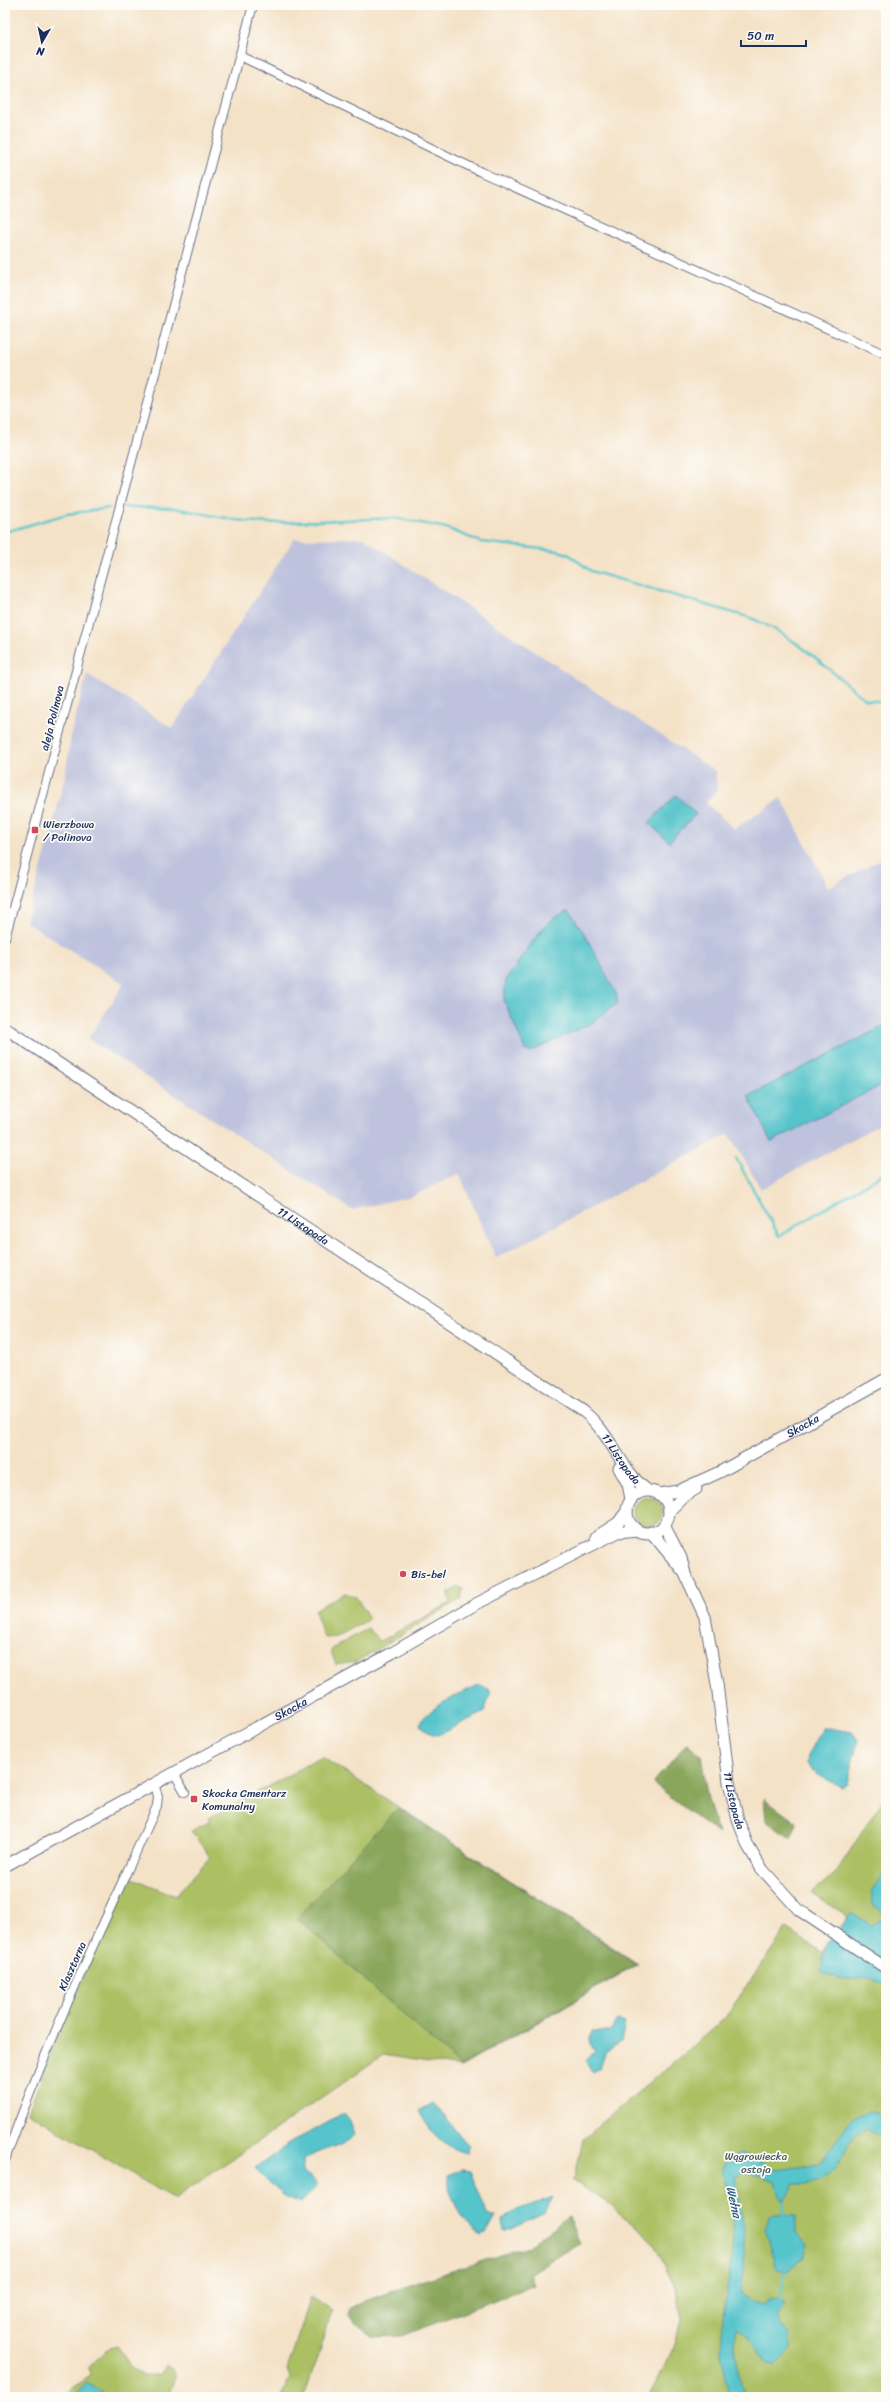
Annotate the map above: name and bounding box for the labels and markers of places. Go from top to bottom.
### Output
place label: Wierzbowa / Polinova [43,815,95,847]
marker: Wierzbowa / Polinova [30,825,40,835]
place label: Bis-bel [411,1565,447,1584]
marker: Bis-bel [398,1569,408,1579]
place label: Skocka Cmentarz Komunalny [202,1784,287,1816]
marker: Skocka Cmentarz Komunalny [189,1794,199,1804]

